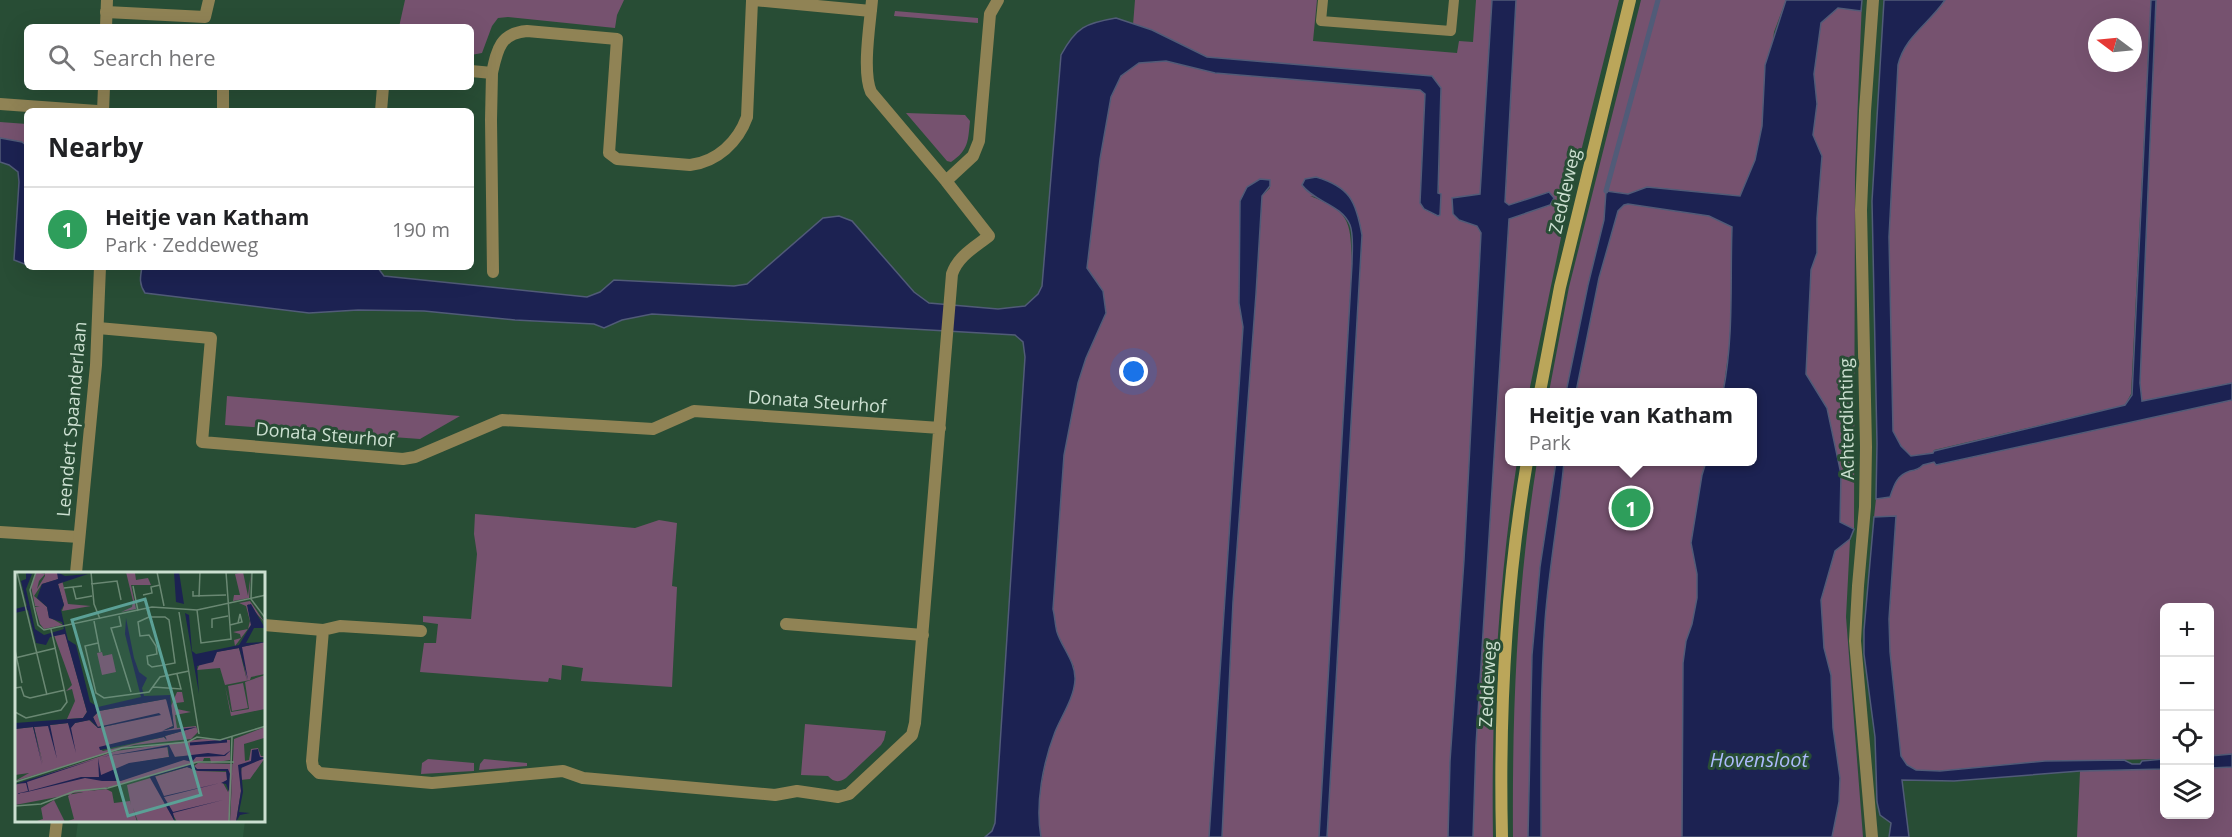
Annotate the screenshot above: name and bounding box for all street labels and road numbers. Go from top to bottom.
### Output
street label: Zeddeweg [1543,146,1585,236]
street label: Leendert Spaanderlaan [50,320,92,518]
street label: Achterdichting [1833,358,1859,480]
street label: Donata Steurhof [747,384,888,418]
street label: Donata Steurhof [255,416,396,452]
street label: Zeddeweg [1473,640,1501,728]

